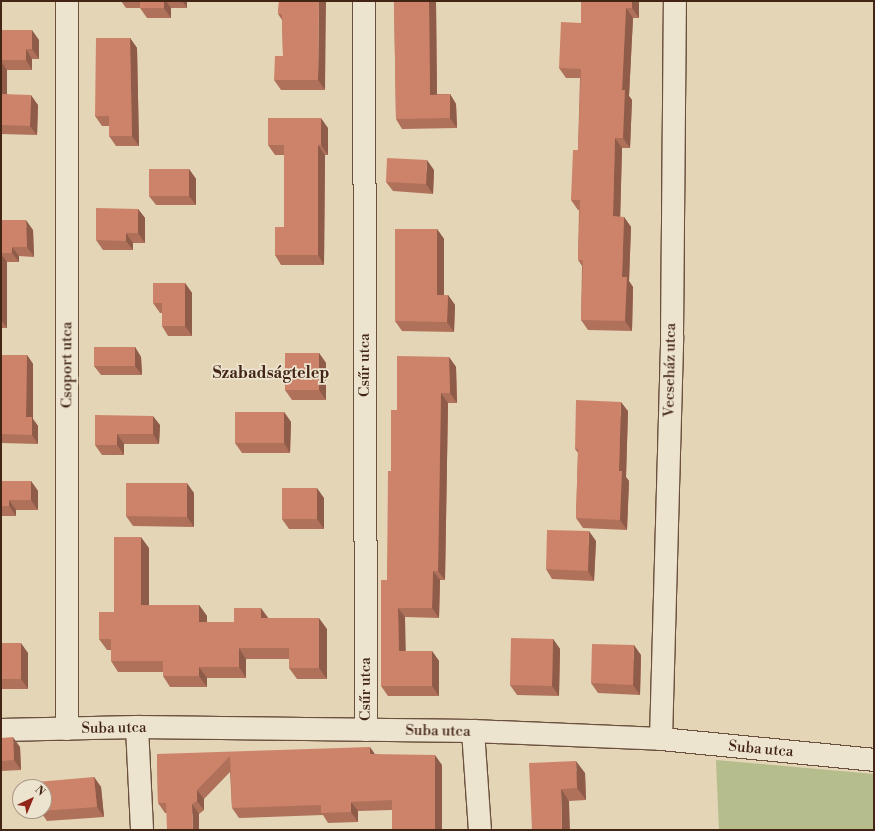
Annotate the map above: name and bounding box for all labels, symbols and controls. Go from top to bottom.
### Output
street label: Csoport utca [58,322,76,408]
street label: Vecseház utca [660,323,680,417]
street label: Csűr utca [356,333,374,397]
district label: Szabadságtelep [212,363,330,383]
street label: Csűr utca [357,657,375,721]
street label: Suba utca [81,718,147,738]
street label: Suba utca [405,721,471,741]
street label: Suba utca [728,737,794,761]
north arrow [12,779,52,819]
text: N [32,783,48,799]

